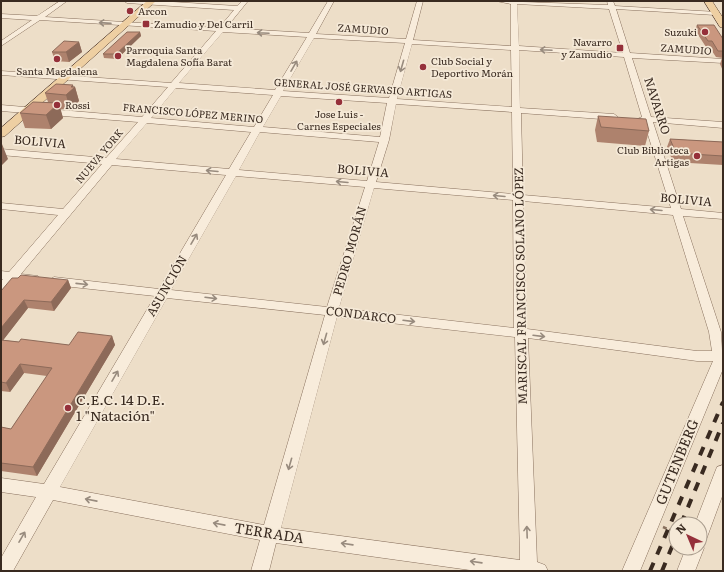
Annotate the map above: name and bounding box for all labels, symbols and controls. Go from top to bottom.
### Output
place label: Arcon [138,3,167,18]
marker: Arcon [125,6,135,16]
place label: Zamudio y Del Carril [154,16,254,31]
one-way arrow [99,19,112,27]
marker: Zamudio y Del Carril [141,19,151,29]
street label: ZAMUDIO [337,19,390,38]
place label: Suzuki [664,24,698,39]
marker: Suzuki [700,27,710,37]
one-way arrow [257,29,270,36]
place label: Navarro y Zamudio [561,34,612,61]
street label: ZAMUDIO [660,39,713,58]
place label: Parroquia Santa Magdalena Sofía Barat [126,42,232,69]
marker: Navarro y Zamudio [615,43,625,53]
one-way arrow [540,47,553,54]
marker: Parroquia Santa Magdalena Sofía Barat [113,51,123,61]
place label: Club Social y Deportivo Morán [431,53,514,80]
marker: Santa Magdalena [52,54,62,64]
one-way arrow [398,59,405,72]
one-way arrow [290,60,298,72]
marker: Club Social y Deportivo Morán [418,62,428,72]
place label: Santa Magdalena [16,63,98,78]
street label: GENERAL JOSÉ GERVASIO ARTIGAS [273,74,453,101]
street label: NAVARRO [640,75,676,137]
place label: Rossi [65,97,91,112]
marker: Jose Luis - Carnes Especiales [334,97,344,107]
street label: FRANCISCO LÓPEZ MERINO [122,99,264,126]
marker: Rossi [52,100,62,110]
place label: Jose Luis - Carnes Especiales [297,106,381,133]
street label: NUEVA YORK [71,125,126,186]
street label: BOLIVIA [13,130,67,152]
place label: Club Biblioteca Artigas [617,142,690,169]
marker: Club Biblioteca Artigas [692,151,702,161]
street label: BOLIVIA [336,159,390,181]
one-way arrow [206,167,219,174]
street label: MARISCAL FRANCISCO SOLANO LÓPEZ [509,167,531,405]
one-way arrow [336,179,349,186]
street label: BOLIVIA [659,188,713,210]
one-way arrow [493,192,506,199]
street label: PEDRO MORÁN [328,204,370,298]
one-way arrow [650,207,663,214]
one-way arrow [191,233,199,245]
street label: ASUNCIÓN [141,252,191,319]
one-way arrow [75,280,88,287]
one-way arrow [204,294,217,302]
street label: CONDARCO [325,301,397,327]
one-way arrow [403,317,416,324]
one-way arrow [321,332,328,345]
one-way arrow [532,332,545,340]
one-way arrow [112,370,120,382]
place label: C.E.C. 14 D.E. 1 "Natación" [76,389,165,425]
marker: C.E.C. 14 D.E. 1 "Natación" [63,403,73,413]
street label: GUTENBERG [650,415,703,508]
one-way arrow [286,457,293,470]
one-way arrow [85,496,98,504]
north arrow [668,516,708,556]
street label: TERRADA [233,517,306,547]
text: N [671,519,689,537]
one-way arrow [213,520,226,528]
one-way arrow [524,526,531,539]
one-way arrow [19,531,27,543]
one-way arrow [341,540,354,548]
one-way arrow [470,558,483,566]

